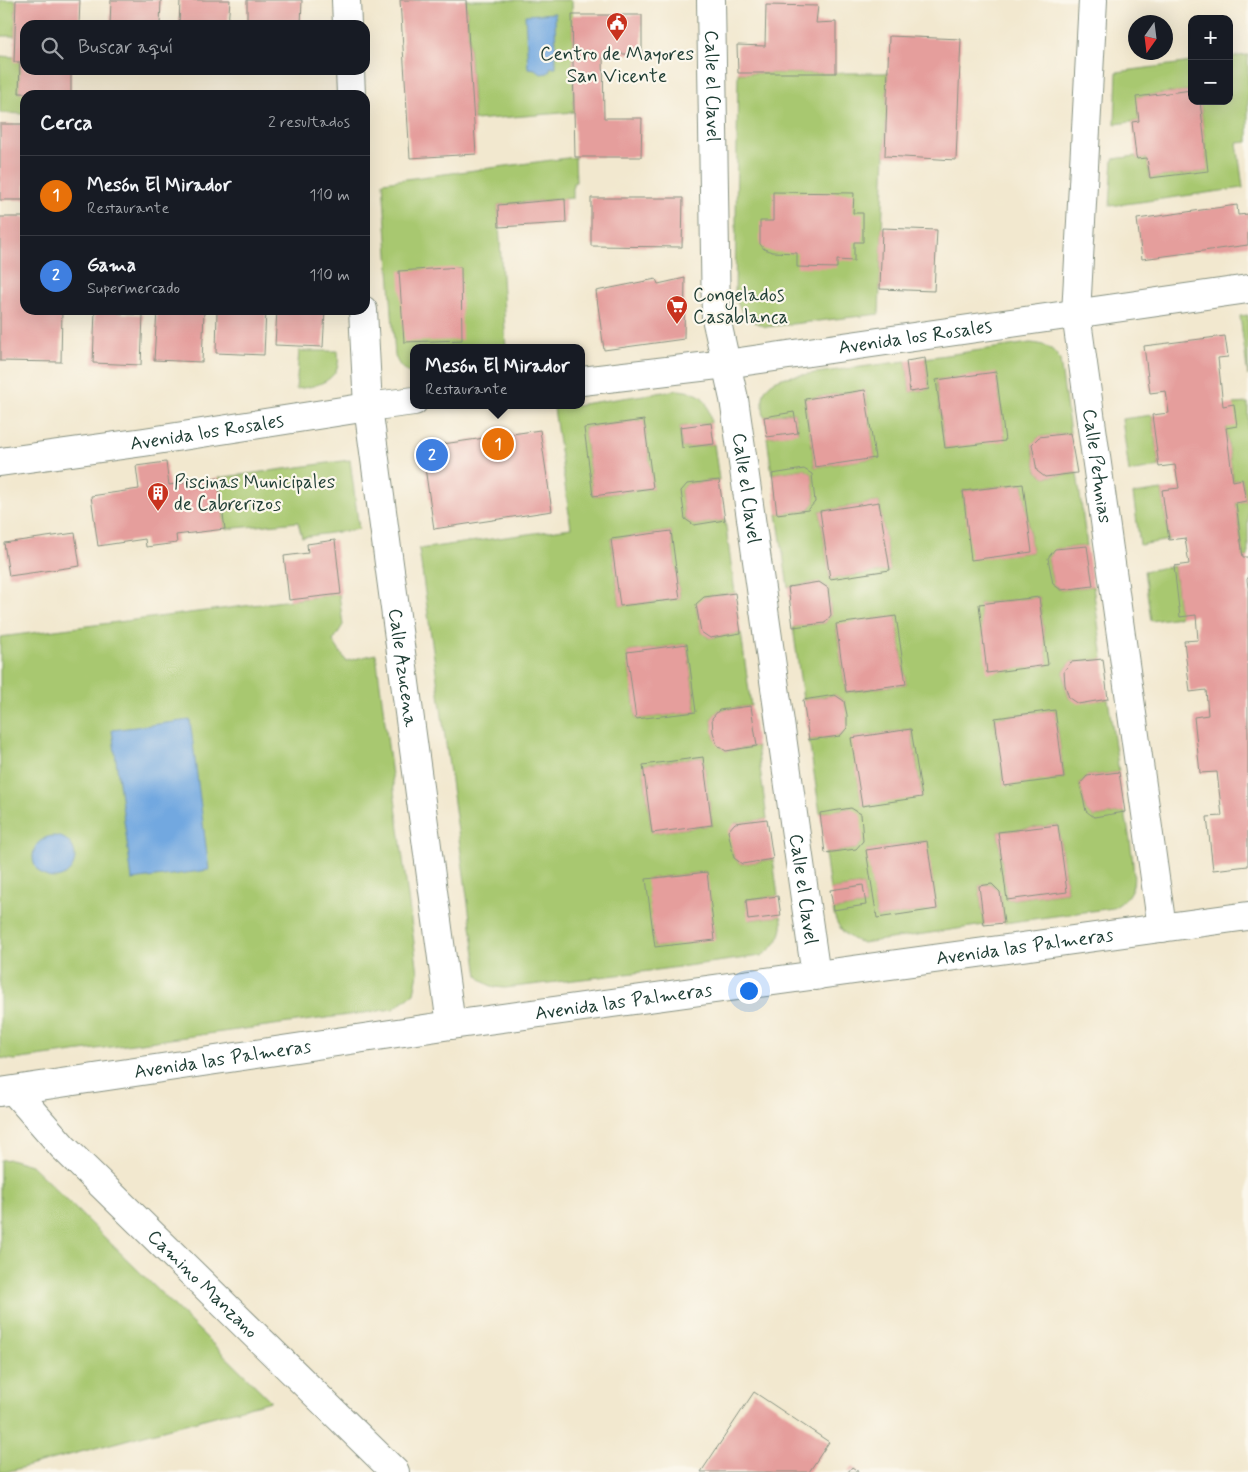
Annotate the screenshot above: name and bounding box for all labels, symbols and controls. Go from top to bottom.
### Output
public building icon: Centro de Mayores San Vicente [605,11,629,42]
north arrow [1128,15,1173,60]
map controls [1188,15,1233,105]
button: + [1188,15,1233,60]
search box [20,20,370,75]
street label: Calle el Clavel [699,30,726,142]
icon: search [38,34,66,62]
text: Buscar aquí [78,35,173,60]
place label: Centro de Mayores San Vicente [540,42,694,89]
button: − [1188,60,1233,105]
text: Cerca [40,109,93,137]
text: 2 resultados [268,112,350,133]
text: Mesón El Mirador [87,173,231,198]
text: 1 [52,185,60,206]
text: 110 m [309,185,350,206]
text: Restaurante [87,198,169,219]
text: Gama [87,253,136,278]
text: 2 [52,265,60,286]
text: 110 m [309,265,350,286]
text: Supermercado [87,278,180,299]
place label: Congelados Casablanca [693,283,788,330]
supermarket icon: Congelados Casablanca [665,294,689,325]
street label: Avenida los Rosales [837,313,994,360]
popup [410,344,585,409]
text: Mesón El Mirador [425,354,570,379]
text: Restaurante [425,379,508,400]
street label: Calle Petunias [1077,407,1118,525]
street label: Avenida los Rosales [129,408,285,456]
pin: 1 [482,425,514,463]
street label: Calle el Clavel [726,431,767,545]
pin: 2 [416,436,448,474]
place label: Piscinas Municipales de Cabrerizos [174,470,335,517]
building icon: Piscinas Municipales de Cabrerizos [146,481,170,512]
street label: Calle Azucena [383,607,423,729]
street label: Calle el Clavel [783,832,824,946]
street label: Avenida las Palmeras [935,922,1116,971]
street label: Avenida las Palmeras [533,977,714,1026]
your location [736,978,762,1004]
street label: Avenida las Palmeras [132,1033,313,1084]
street label: Camino Manzano [142,1224,264,1344]

